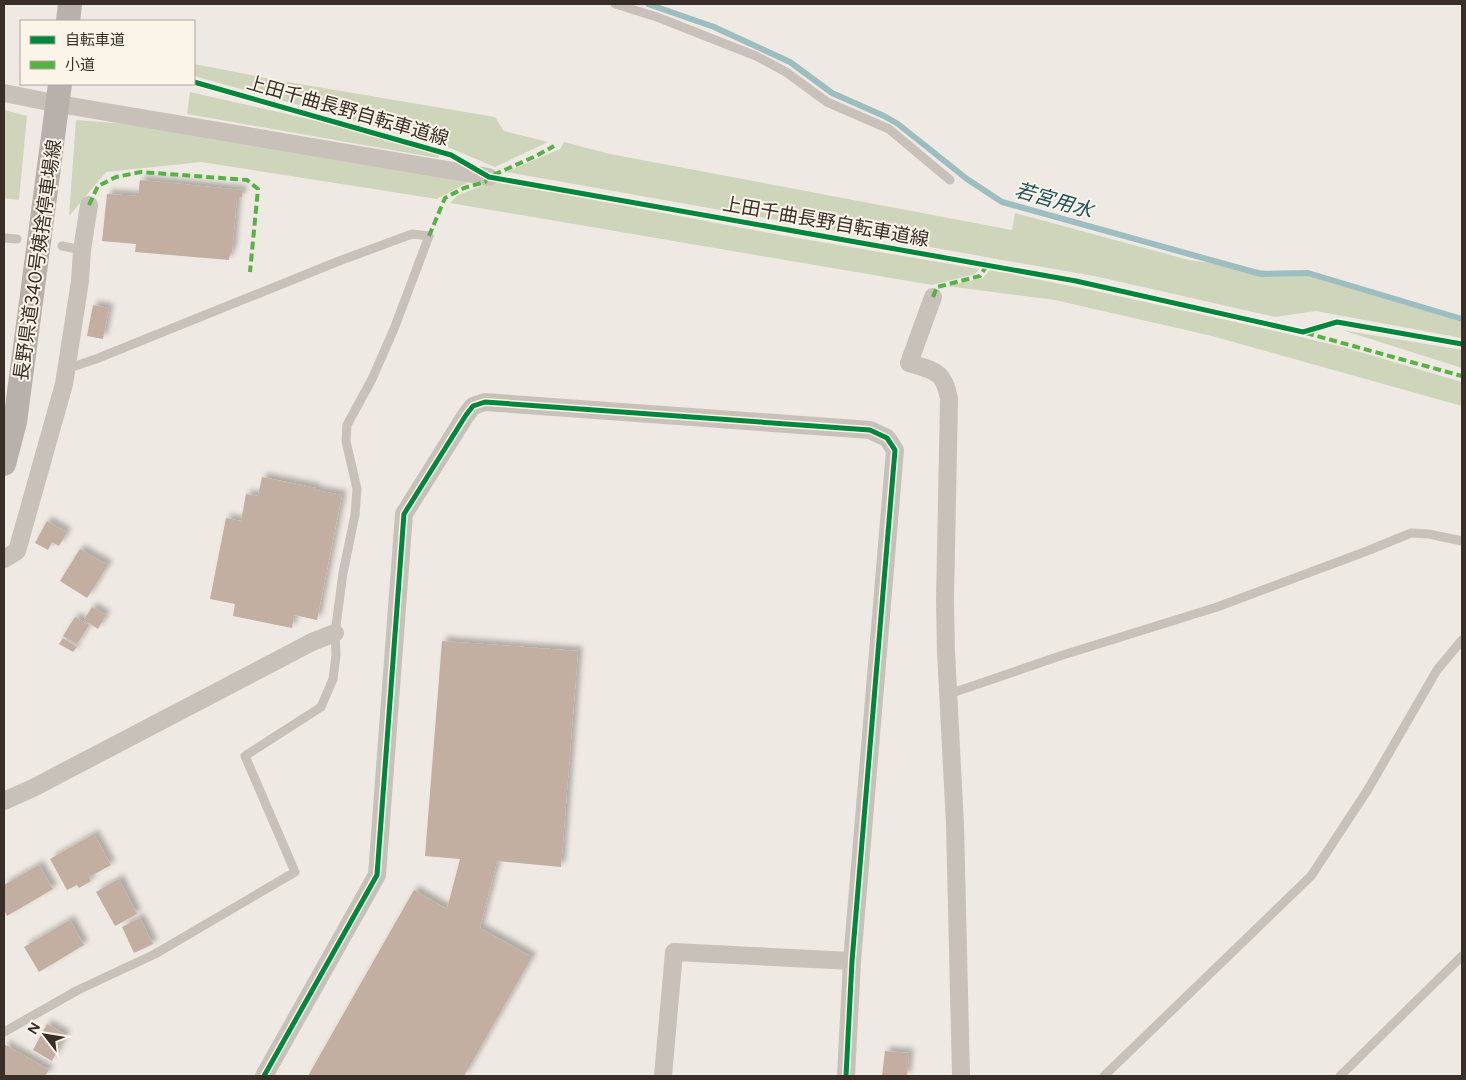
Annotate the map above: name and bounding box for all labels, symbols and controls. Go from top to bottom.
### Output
legend [20,20,195,85]
text: 自転車道 [65,31,125,49]
text: 小道 [65,56,95,74]
street label: 上田千曲長野自転車道線 [244,71,451,150]
street label: 長野県道340号姨捨停車場線 [9,138,66,382]
water label: 若宮用水 [1012,177,1098,223]
street label: 上田千曲長野自転車道線 [721,192,931,251]
north arrow [20,1010,70,1060]
text: N [24,1020,44,1038]

